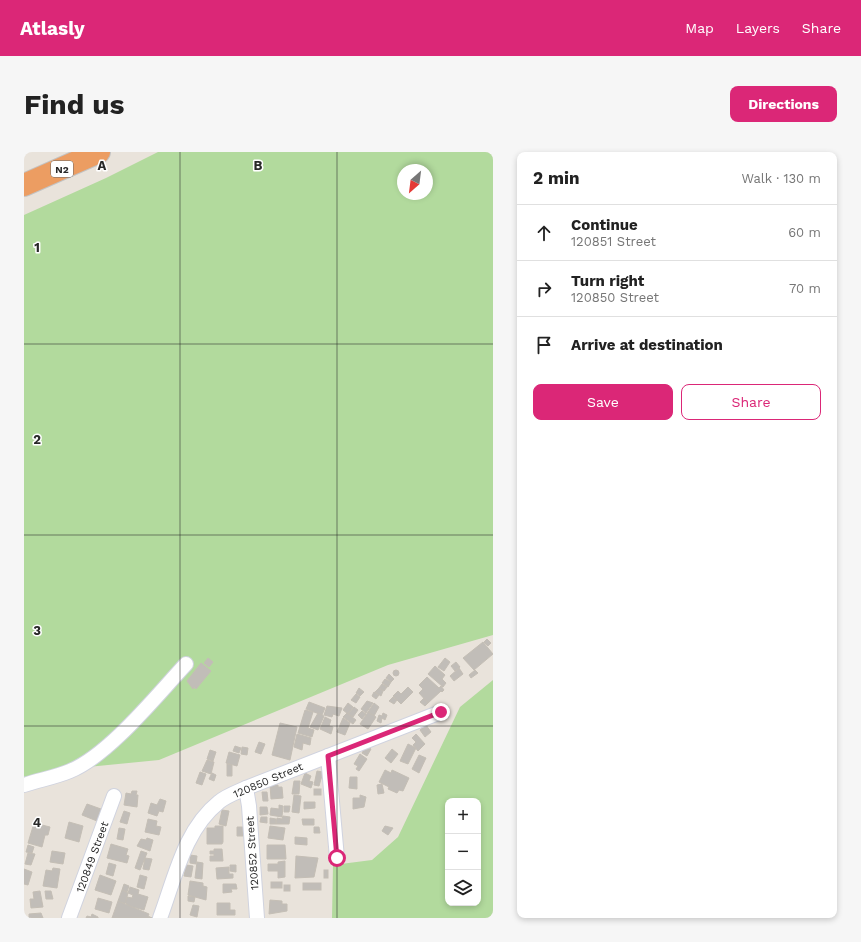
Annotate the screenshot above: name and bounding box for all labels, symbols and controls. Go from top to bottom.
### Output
text: Atlasly [20,17,85,40]
text: Map [685,20,714,36]
text: Layers [736,20,780,36]
text: Share [802,20,841,36]
button: Directions [730,86,837,122]
text: Find us [24,88,124,121]
text: A [98,158,107,173]
text: B [254,158,263,173]
road number: N2 [51,161,73,177]
north arrow [397,164,433,200]
text: 2 min [533,168,579,188]
text: Walk · 130 m [742,171,821,186]
text: Continue [571,216,638,234]
icon: ahead [533,222,555,244]
text: 60 m [788,225,821,240]
text: 120851 Street [571,234,656,249]
text: 1 [34,240,40,255]
text: Turn right [571,272,644,290]
icon: right [533,278,555,300]
text: 70 m [789,281,821,296]
text: 120850 Street [571,290,659,305]
icon: arrive [533,334,555,356]
text: Arrive at destination [571,336,723,354]
button: Save [533,384,673,420]
button: Share [681,384,821,420]
text: 2 [33,432,41,447]
text: 3 [33,623,41,638]
route end [432,703,450,721]
street label: 120850 Street [231,760,305,801]
map controls [445,798,481,906]
button: + [445,798,481,834]
text: 4 [33,815,42,830]
street label: 120852 Street [243,815,262,890]
street label: 120849 Street [74,819,111,894]
button: − [445,834,481,870]
route start [328,849,346,867]
button: layers [445,870,481,906]

